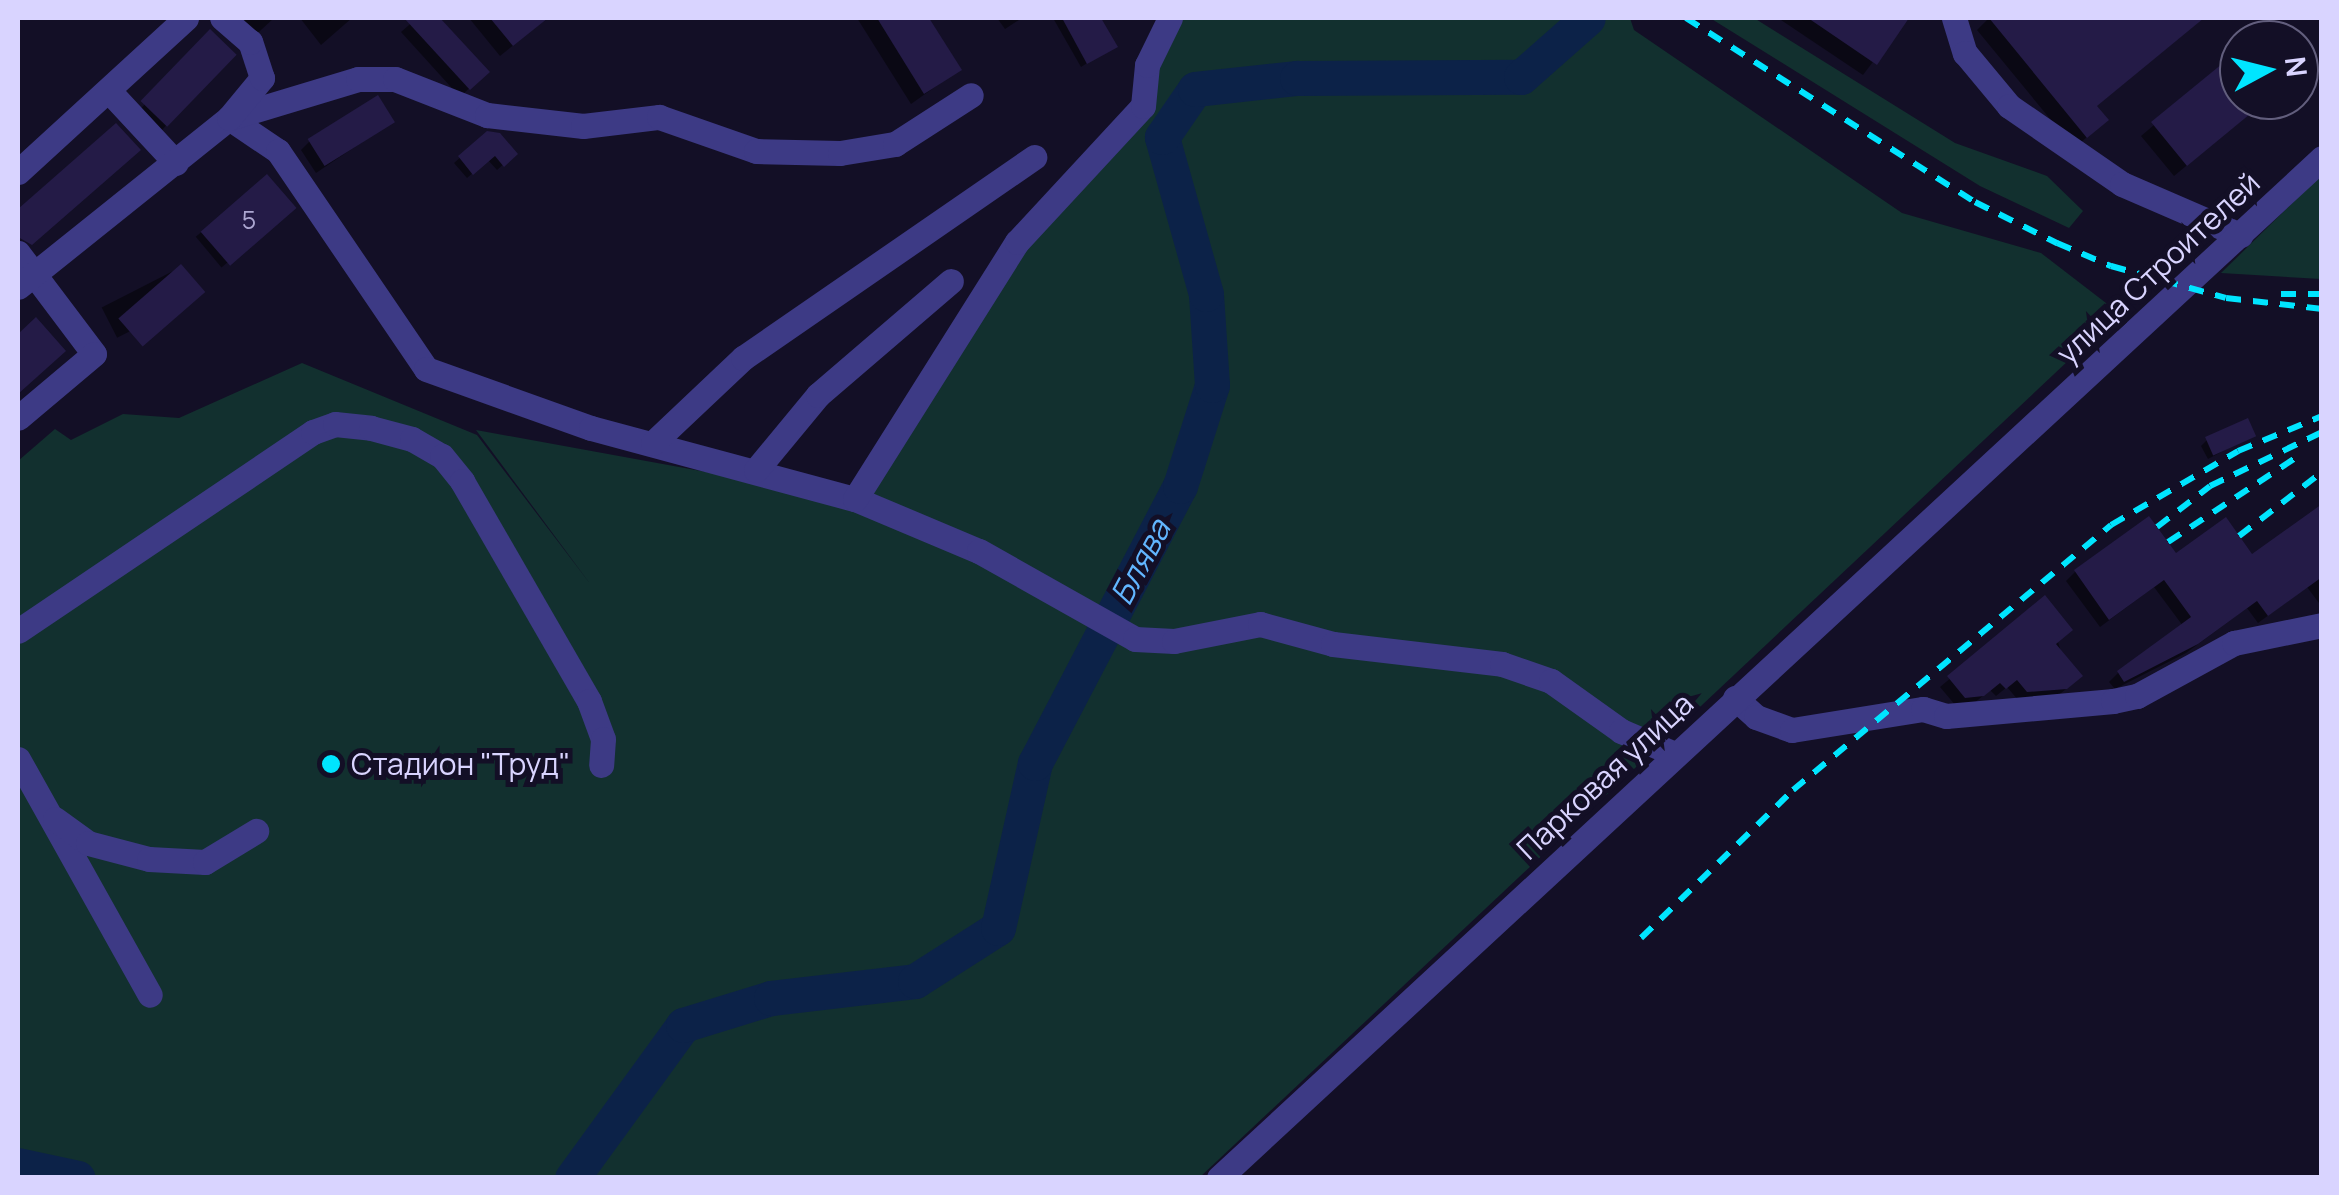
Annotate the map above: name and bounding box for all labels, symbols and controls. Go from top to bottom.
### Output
north arrow [2219,20,2319,120]
text: N [2277,54,2317,79]
street label: улица Строителей [2049,165,2267,371]
house number: 5 [242,205,256,235]
water label: Блява [1102,513,1178,611]
street label: Парковая улица [1510,685,1700,867]
place label: Стадион "Труд" [351,746,570,782]
marker: Стадион "Труд" [320,753,342,775]

